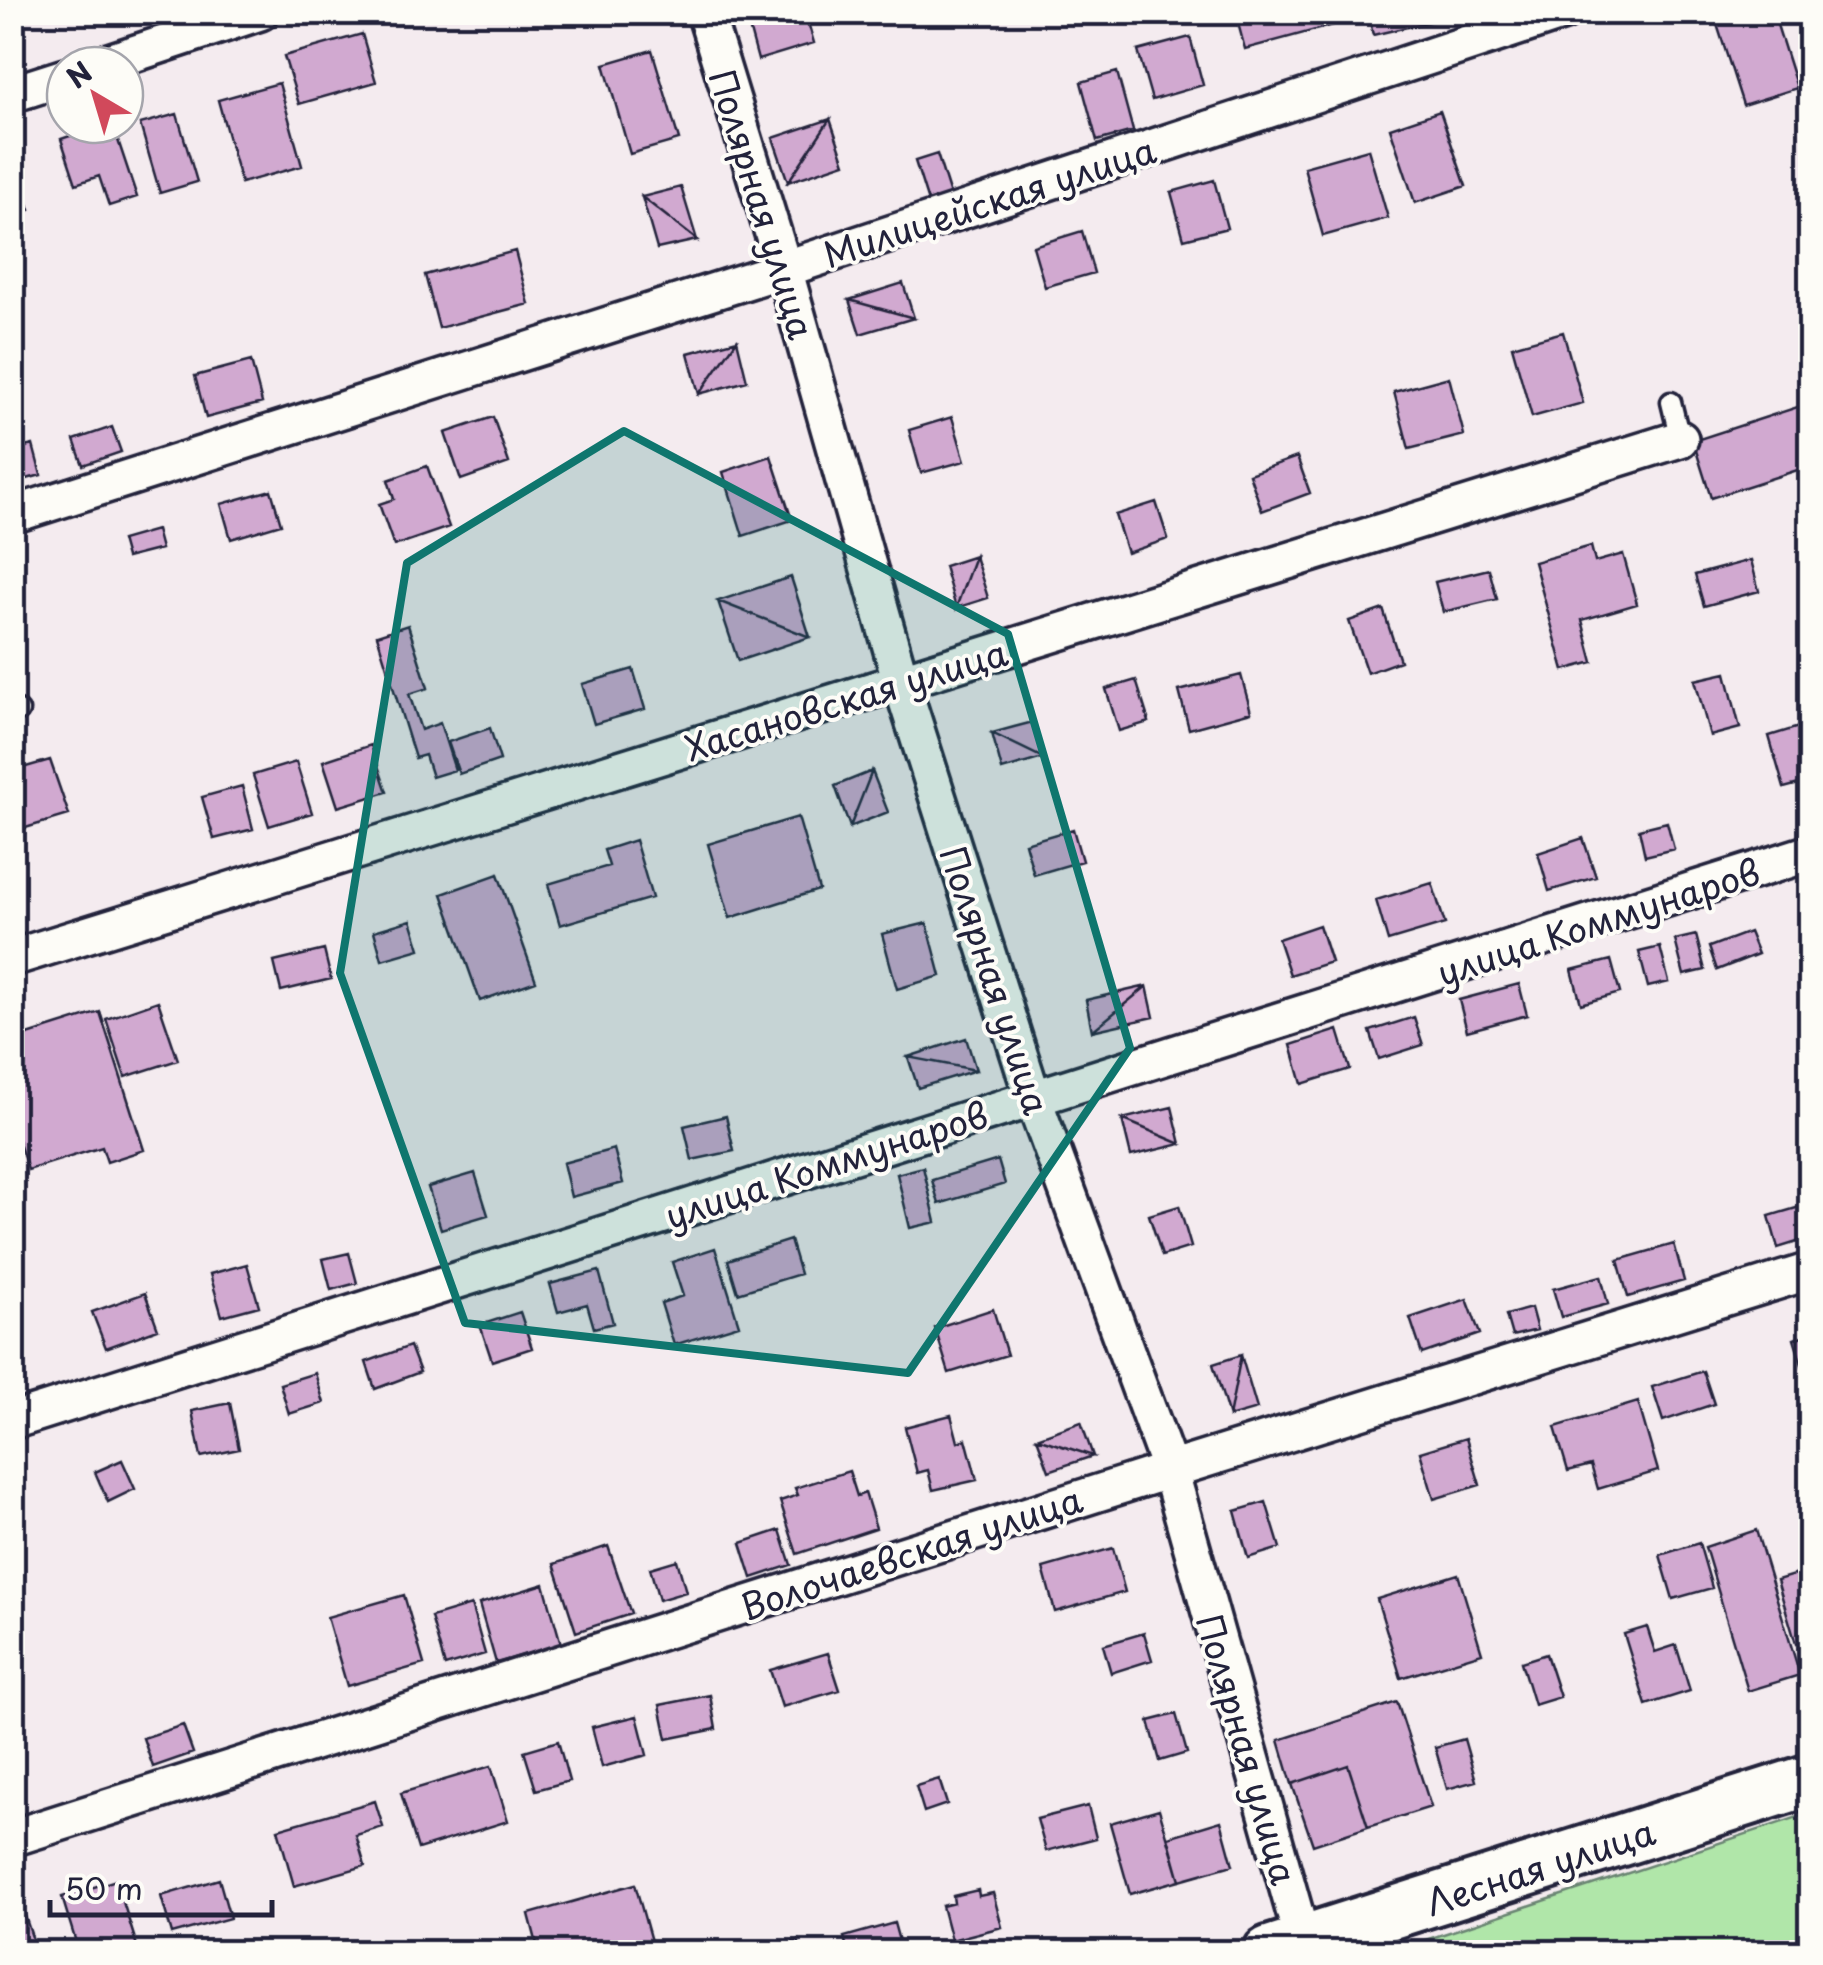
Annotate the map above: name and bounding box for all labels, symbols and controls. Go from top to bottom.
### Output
north arrow [45,45,145,145]
text: N [57,50,101,98]
street label: Полярная улица [697,63,829,345]
street label: Милицейская улица [816,122,1162,280]
street label: Хасановская улица [678,625,1014,773]
street label: Полярная улица [928,839,1064,1121]
street label: улица Коммунаров [1430,844,1766,998]
street label: улица Коммунаров [658,1087,994,1241]
street label: Волочаевская улица [733,1472,1089,1632]
street label: Полярная улица [1184,1608,1312,1890]
street label: Лесная улица [1419,1804,1661,1928]
scale bar [50,1855,272,1917]
text: 50 m [65,1865,143,1910]

